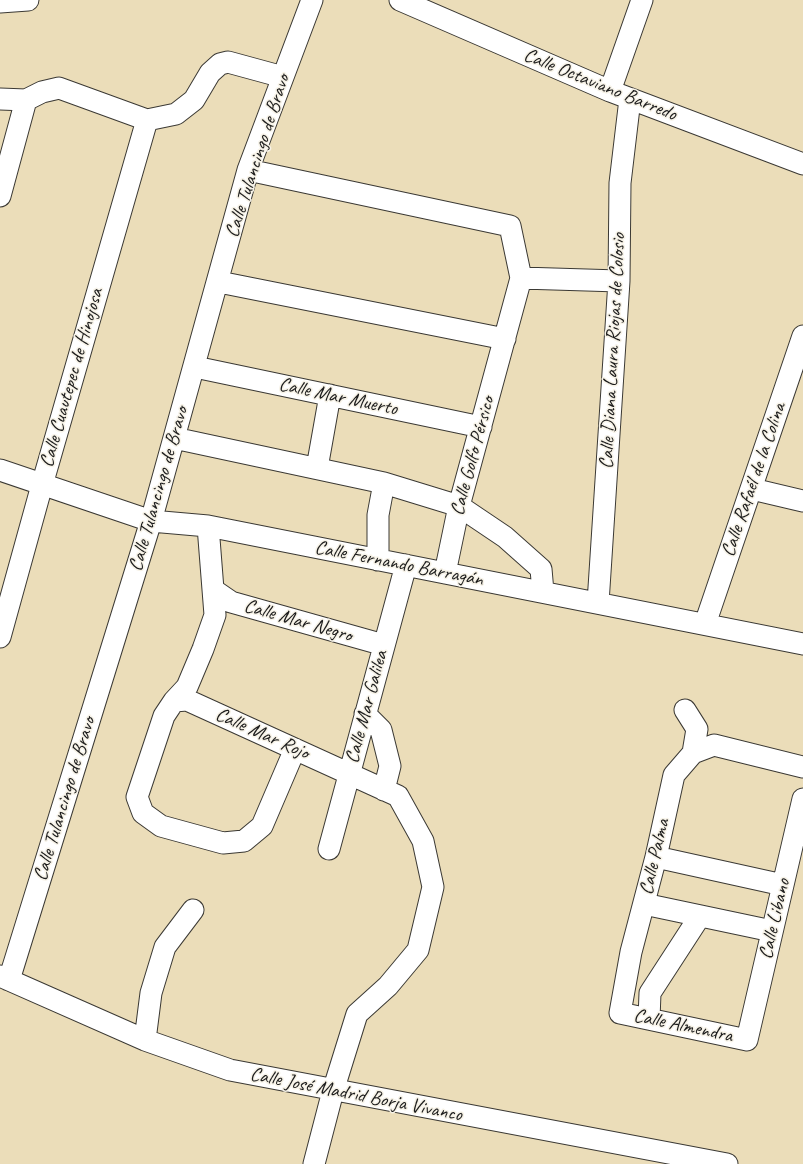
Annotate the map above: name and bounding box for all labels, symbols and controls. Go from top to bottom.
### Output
street label: Calle Octaviano Barredo [520,43,680,127]
street label: Calle Tulancingo de Bravo [220,71,296,241]
street label: Calle Diana Laura Riojas de Colosio [595,232,631,470]
street label: Calle Cuautepec de Hinojosa [35,286,109,470]
street label: Calle Mar Muerto [277,373,399,421]
street label: Calle Golfo Pérsico [446,394,500,518]
street label: Calle Rafaél de la Colina [716,400,792,560]
street label: Calle Tulancingo de Bravo [124,404,194,574]
street label: Calle Fernando Barragán [313,536,485,592]
street label: Calle Mar Negro [241,594,355,648]
street label: Calle Mar Galilea [340,648,394,766]
street label: Calle Mar Rojo [211,703,313,765]
street label: Calle Tulancingo de Bravo [29,714,101,884]
street label: Calle Palma [635,817,675,897]
street label: Calle Libano [754,877,796,961]
street label: Calle Almendra [631,1004,735,1048]
street label: Calle José Madrid Borja Vivanco [248,1063,464,1127]

